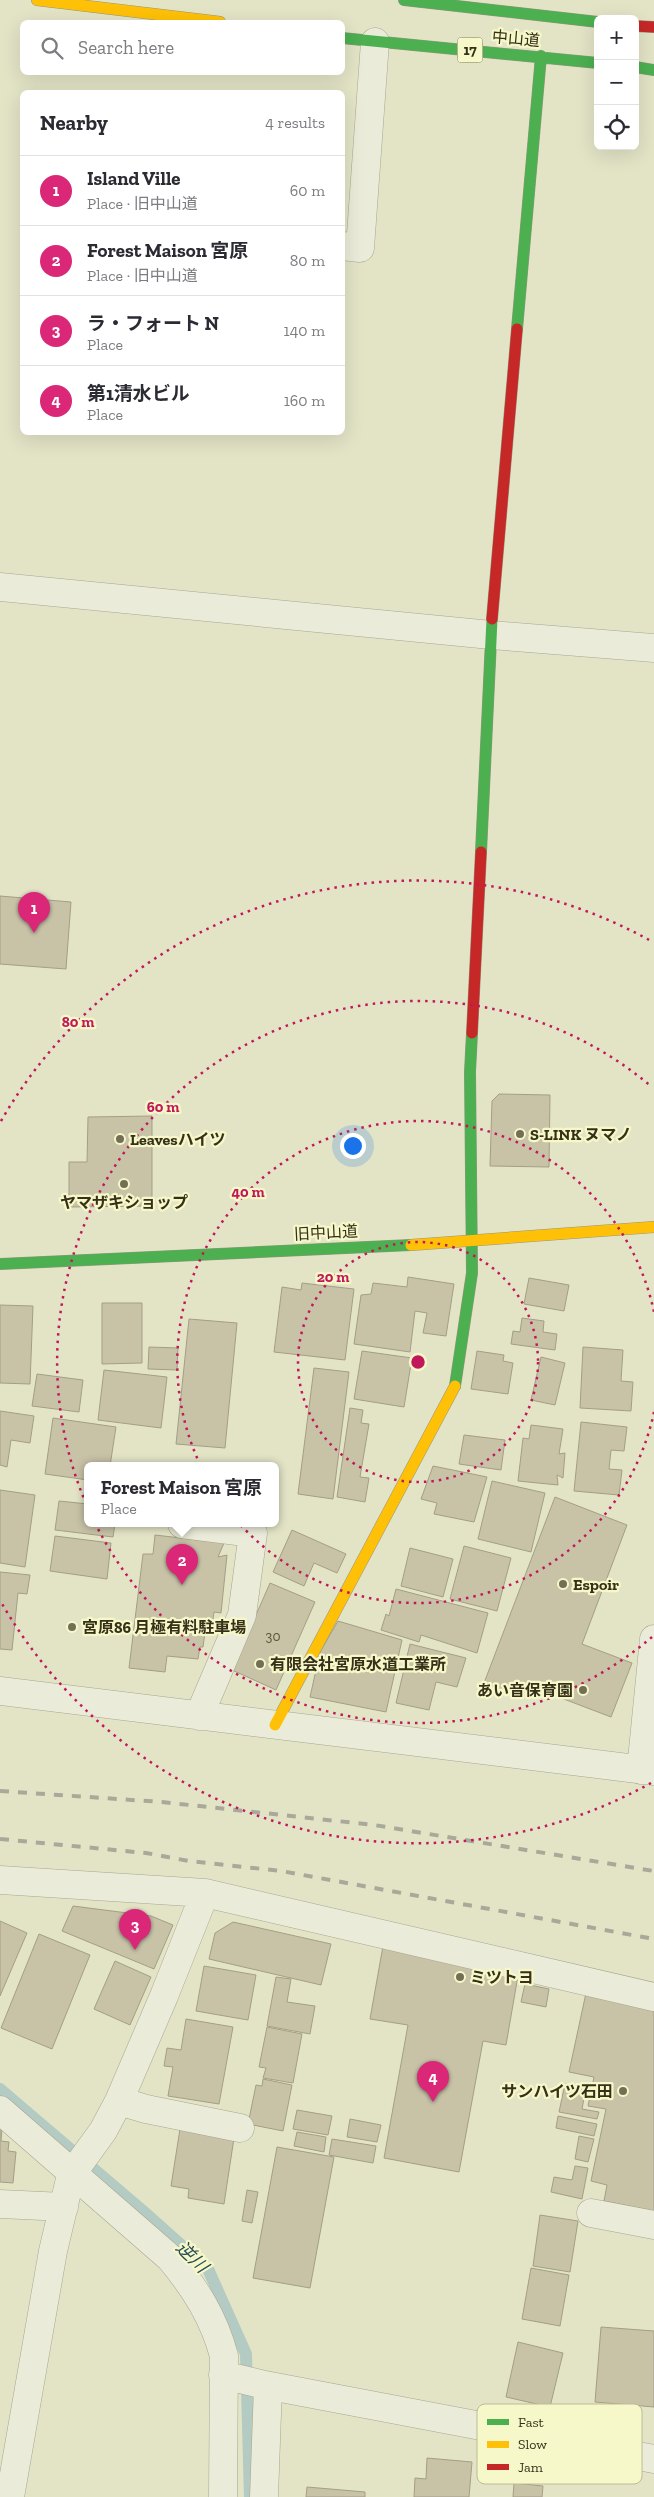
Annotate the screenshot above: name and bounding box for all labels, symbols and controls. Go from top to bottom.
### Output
map controls [594,15,639,150]
button: + [594,15,639,60]
search box [20,20,345,75]
street label: 中山道 [491,27,541,50]
icon: search [38,34,66,62]
text: Search here [78,36,174,59]
road number: 17 [458,38,482,62]
button: − [594,60,639,105]
button: locate [594,105,639,150]
text: Nearby [40,110,108,135]
text: 4 results [265,113,325,132]
text: Island Ville [87,167,180,190]
text: 1 [53,181,59,200]
text: 60 m [290,181,325,200]
text: Place · 旧中山道 [87,194,198,213]
text: Forest Maison 宮原 [87,239,249,262]
text: 2 [52,251,60,270]
text: 80 m [290,251,325,270]
text: Place · 旧中山道 [87,266,198,285]
text: ラ・フォート N [87,312,219,335]
text: 3 [52,321,60,340]
text: 140 m [284,321,325,340]
text: Place [87,335,123,354]
text: 第1清水ビル [87,382,190,405]
text: 4 [51,391,61,410]
text: 160 m [284,391,325,410]
text: Place [87,405,123,424]
pin: 1 [18,892,50,933]
text: 80 m [62,1013,94,1031]
text: 60 m [147,1098,179,1116]
place label: S-LINK ヌマノ [530,1125,632,1144]
marker: S-LINK ヌマノ [514,1128,526,1140]
place label: Leavesハイツ [130,1130,225,1149]
marker: Leavesハイツ [114,1133,126,1145]
your location [340,1133,366,1159]
marker: ヤマザキショップ [118,1178,130,1190]
text: 40 m [231,1183,265,1201]
place label: ヤマザキショップ [60,1193,188,1212]
street label: 旧中山道 [294,1221,358,1244]
text: 20 m [317,1268,349,1286]
centre of rings [409,1353,427,1371]
popup [84,1462,279,1527]
text: Forest Maison 宮原 [101,1476,262,1499]
text: Place [101,1499,137,1518]
pin: 2 [166,1544,198,1585]
place label: Espoir [573,1575,619,1594]
marker: Espoir [557,1578,569,1590]
place label: 宮原86 月極有料駐車場 [82,1618,246,1637]
marker: 宮原86 月極有料駐車場 [66,1621,78,1633]
house number: 30 [266,1628,280,1645]
place label: 有限会社宮原水道工業所 [270,1655,446,1674]
marker: 有限会社宮原水道工業所 [254,1658,266,1670]
place label: あい音保育園 [477,1681,573,1700]
marker: あい音保育園 [577,1684,589,1696]
pin: 3 [119,1909,151,1950]
place label: ミツトヨ [470,1968,534,1987]
marker: ミツトヨ [454,1971,466,1983]
pin: 4 [417,2061,449,2102]
place label: サンハイツ石田 [501,2082,613,2101]
marker: サンハイツ石田 [617,2085,629,2097]
water label: 逆川 [171,2237,214,2279]
legend [477,2404,642,2484]
text: Fast [518,2414,545,2431]
text: Slow [518,2436,547,2453]
text: Jam [518,2459,543,2476]

